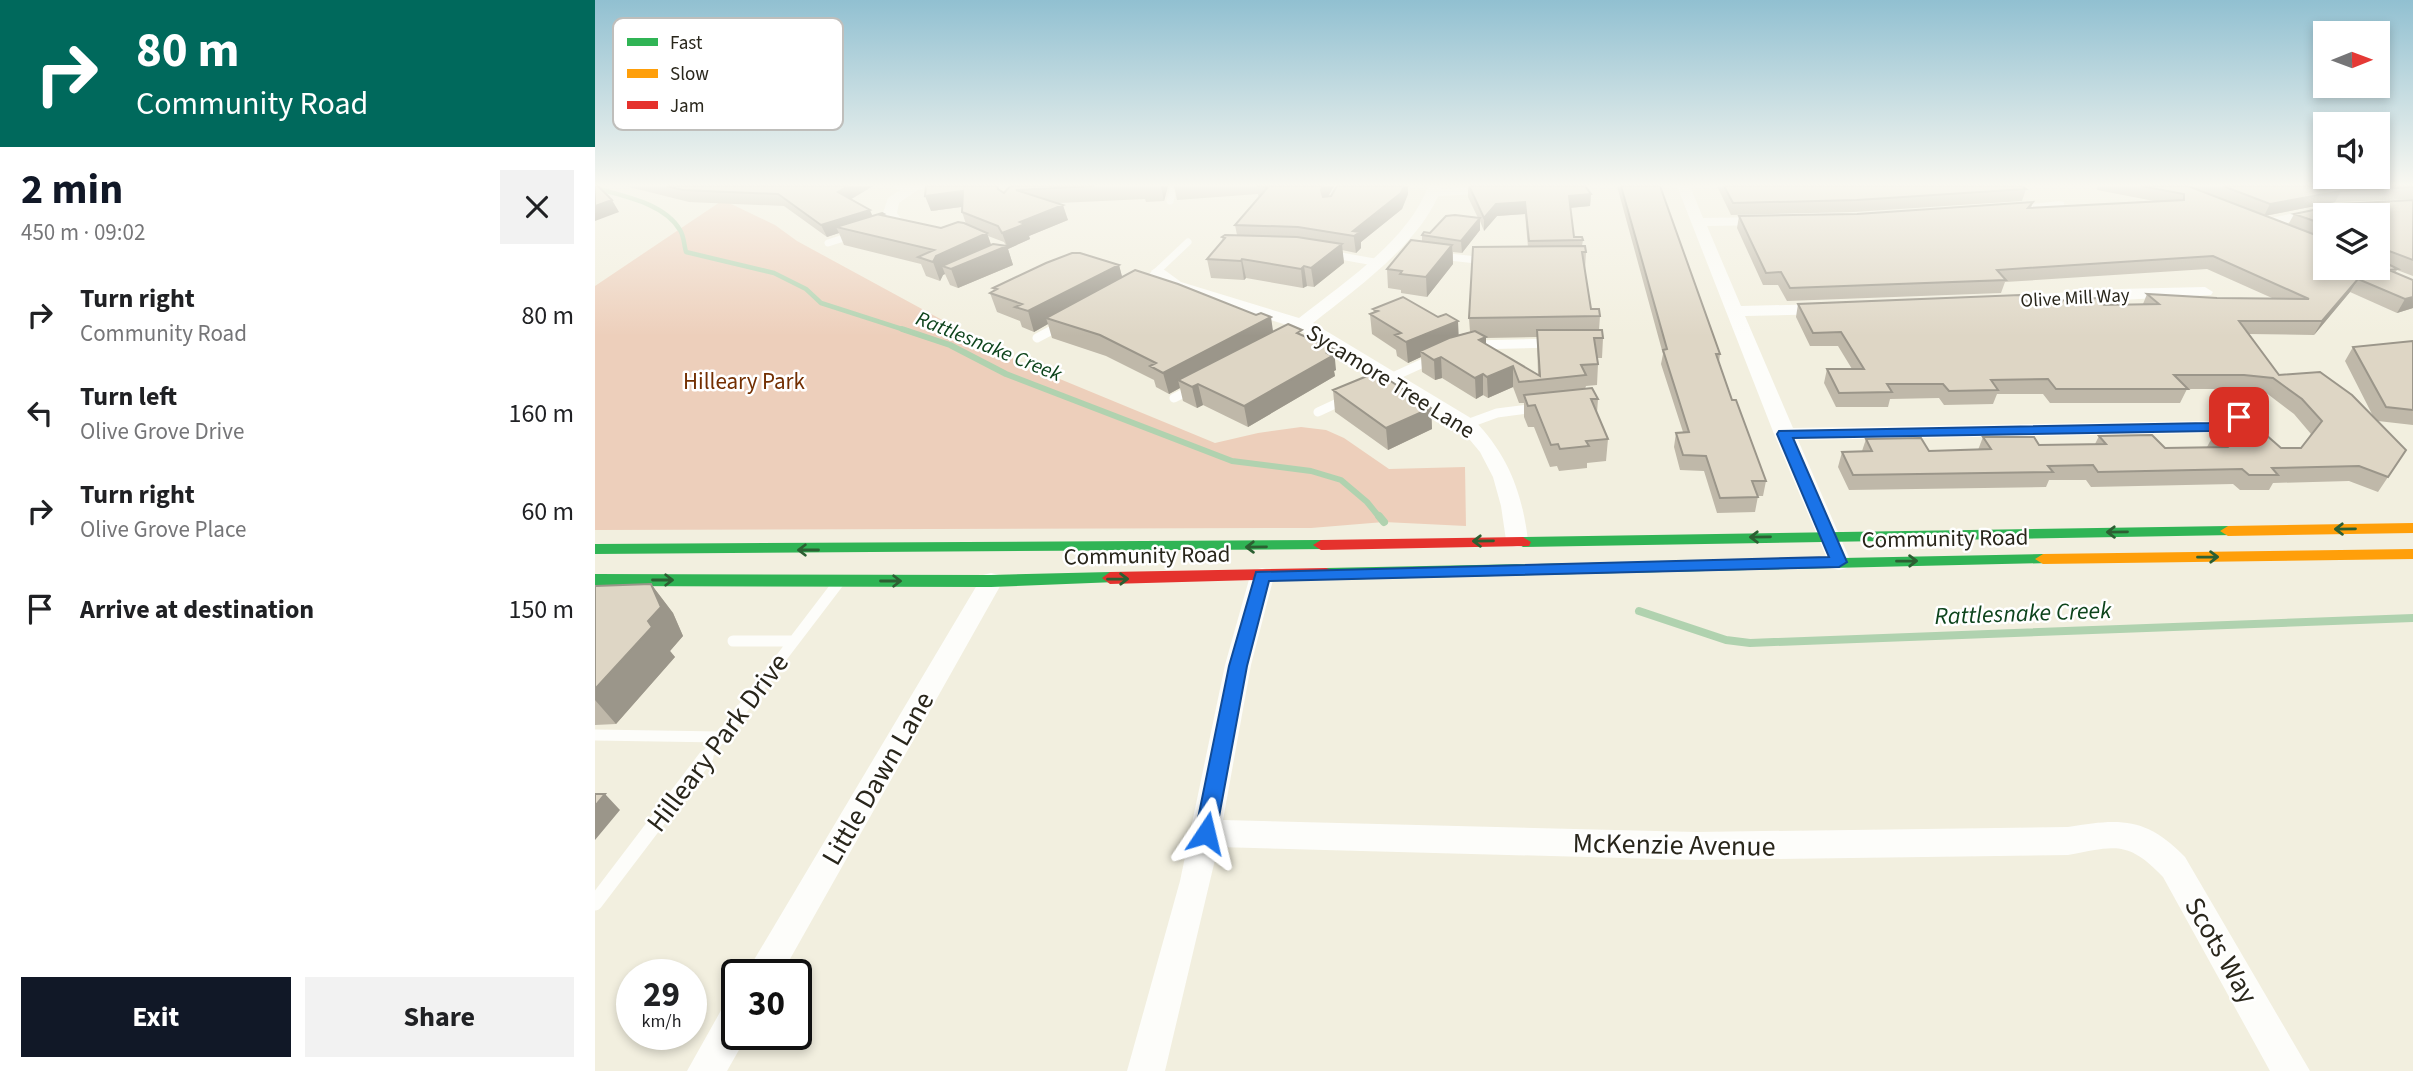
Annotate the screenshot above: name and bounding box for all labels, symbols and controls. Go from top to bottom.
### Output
text: 80 m [136,16,240,86]
legend [613,18,843,130]
north arrow [2313,21,2391,98]
map controls [2313,21,2390,280]
icon: right [21,28,112,119]
text: Fast [670,30,703,57]
text: Slow [670,61,709,88]
text: Community Road [136,81,368,127]
text: Jam [670,93,704,120]
button: sound [2313,112,2390,189]
text: 2 min [21,160,123,220]
button: close [500,170,574,244]
button: layers [2313,203,2390,280]
text: 450 m · 09:02 [21,216,145,249]
text: Turn right [80,280,195,317]
street label: Olive Mill Way [2020,282,2130,315]
icon: right [21,296,59,334]
text: 80 m [521,297,574,334]
water label: Rattlesnake Creek [912,303,1067,389]
street label: Sycamore Tree Lane [1300,316,1481,447]
text: Community Road [80,317,247,350]
park label: Hilleary Park [683,365,806,398]
text: Turn left [80,378,177,415]
pin [2209,387,2269,447]
icon: left [21,394,59,432]
text: 160 m [508,395,574,432]
icon: arrive [2220,398,2258,436]
text: Olive Grove Drive [80,415,244,448]
text: Turn right [80,476,195,513]
icon: right [21,492,59,530]
text: 60 m [521,493,574,530]
text: Olive Grove Place [80,513,246,546]
street label: Community Road [1861,521,2029,556]
one-way arrow [2334,522,2357,536]
one-way arrow [2106,525,2129,539]
one-way arrow [1748,530,1771,544]
one-way arrow [1472,534,1495,548]
street label: Community Road [1063,538,1231,573]
one-way arrow [1244,540,1267,553]
one-way arrow [796,543,819,557]
one-way arrow [2197,550,2220,564]
one-way arrow [1896,554,1919,568]
one-way arrow [1106,572,1129,585]
one-way arrow [651,573,674,587]
one-way arrow [879,574,902,588]
icon: arrive [21,590,59,628]
text: Arrive at destination [80,591,314,628]
text: 150 m [508,591,574,628]
water label: Rattlesnake Creek [1934,593,2113,634]
street label: Hilleary Park Drive [637,645,798,840]
street label: Little Dawn Lane [812,684,944,873]
position arrow [1169,796,1243,870]
street label: McKenzie Avenue [1572,823,1776,867]
street label: Scots Way [2175,890,2268,1011]
speed limit sign: 30 [721,959,812,1050]
text: 29 [643,970,680,1020]
button: Exit [21,977,291,1057]
button: Share [305,977,574,1057]
text: km/h [642,1009,681,1034]

